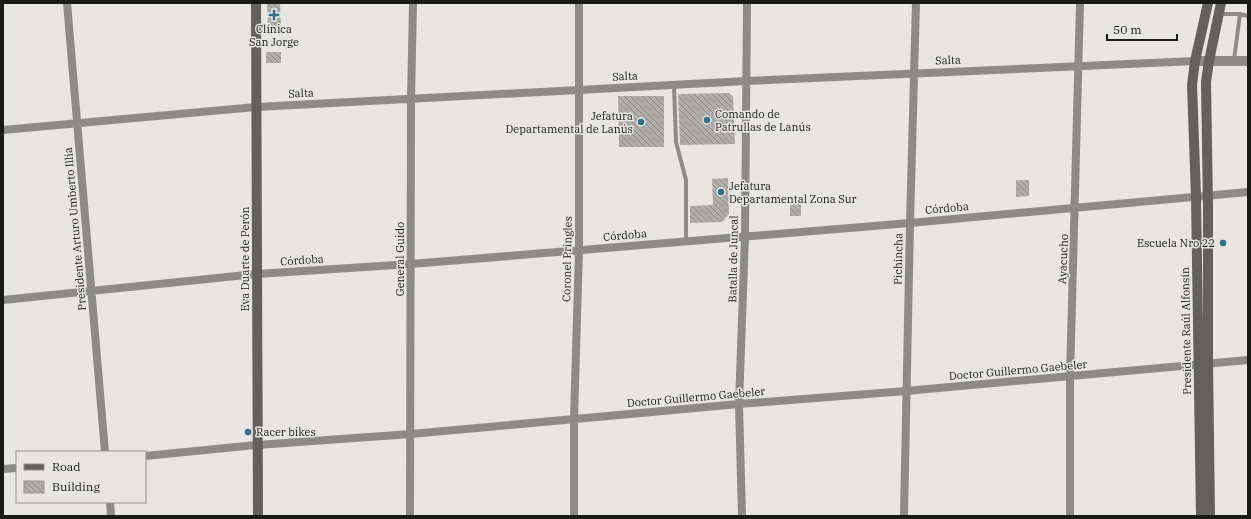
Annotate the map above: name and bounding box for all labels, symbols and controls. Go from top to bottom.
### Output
marker: Clínica San Jorge [268,9,280,21]
scale bar [1107,16,1177,42]
place label: Clínica San Jorge [249,22,299,49]
text: 50 m [1113,22,1142,37]
street label: Salta [935,53,961,67]
street label: Salta [612,68,638,84]
street label: Salta [288,85,314,101]
place label: Comando de Patrullas de Lanús [715,107,811,134]
place label: Jefatura Departamental de Lanús [506,109,633,136]
marker: Comando de Patrullas de Lanús [702,115,712,125]
marker: Jefatura Departamental de Lanús [636,117,646,127]
street label: Presidente Arturo Umberto Illia [61,147,89,311]
place label: Jefatura Departamental Zona Sur [729,179,857,206]
marker: Jefatura Departamental Zona Sur [716,187,726,197]
street label: Córdoba [925,199,969,217]
street label: Eva Duarte de Perón [238,207,252,311]
street label: Batalla de Juncal [725,215,741,303]
street label: Coronel Pringles [559,216,575,302]
street label: General Guido [393,222,407,296]
street label: Córdoba [603,226,647,244]
street label: Pichincha [891,233,905,285]
street label: Ayacucho [1055,234,1071,284]
place label: Escuela Nro 22 [1137,236,1215,250]
marker: Escuela Nro 22 [1218,238,1228,248]
street label: Córdoba [280,251,324,269]
street label: Presidente Raúl Alfonsín [1178,267,1194,395]
street label: Doctor Guillermo Gaebeler [948,357,1088,383]
street label: Doctor Guillermo Gaebeler [626,384,766,410]
place label: Racer bikes [256,425,316,439]
marker: Racer bikes [243,427,253,437]
legend [16,451,146,503]
text: Road [52,459,81,474]
text: Building [52,479,100,494]

